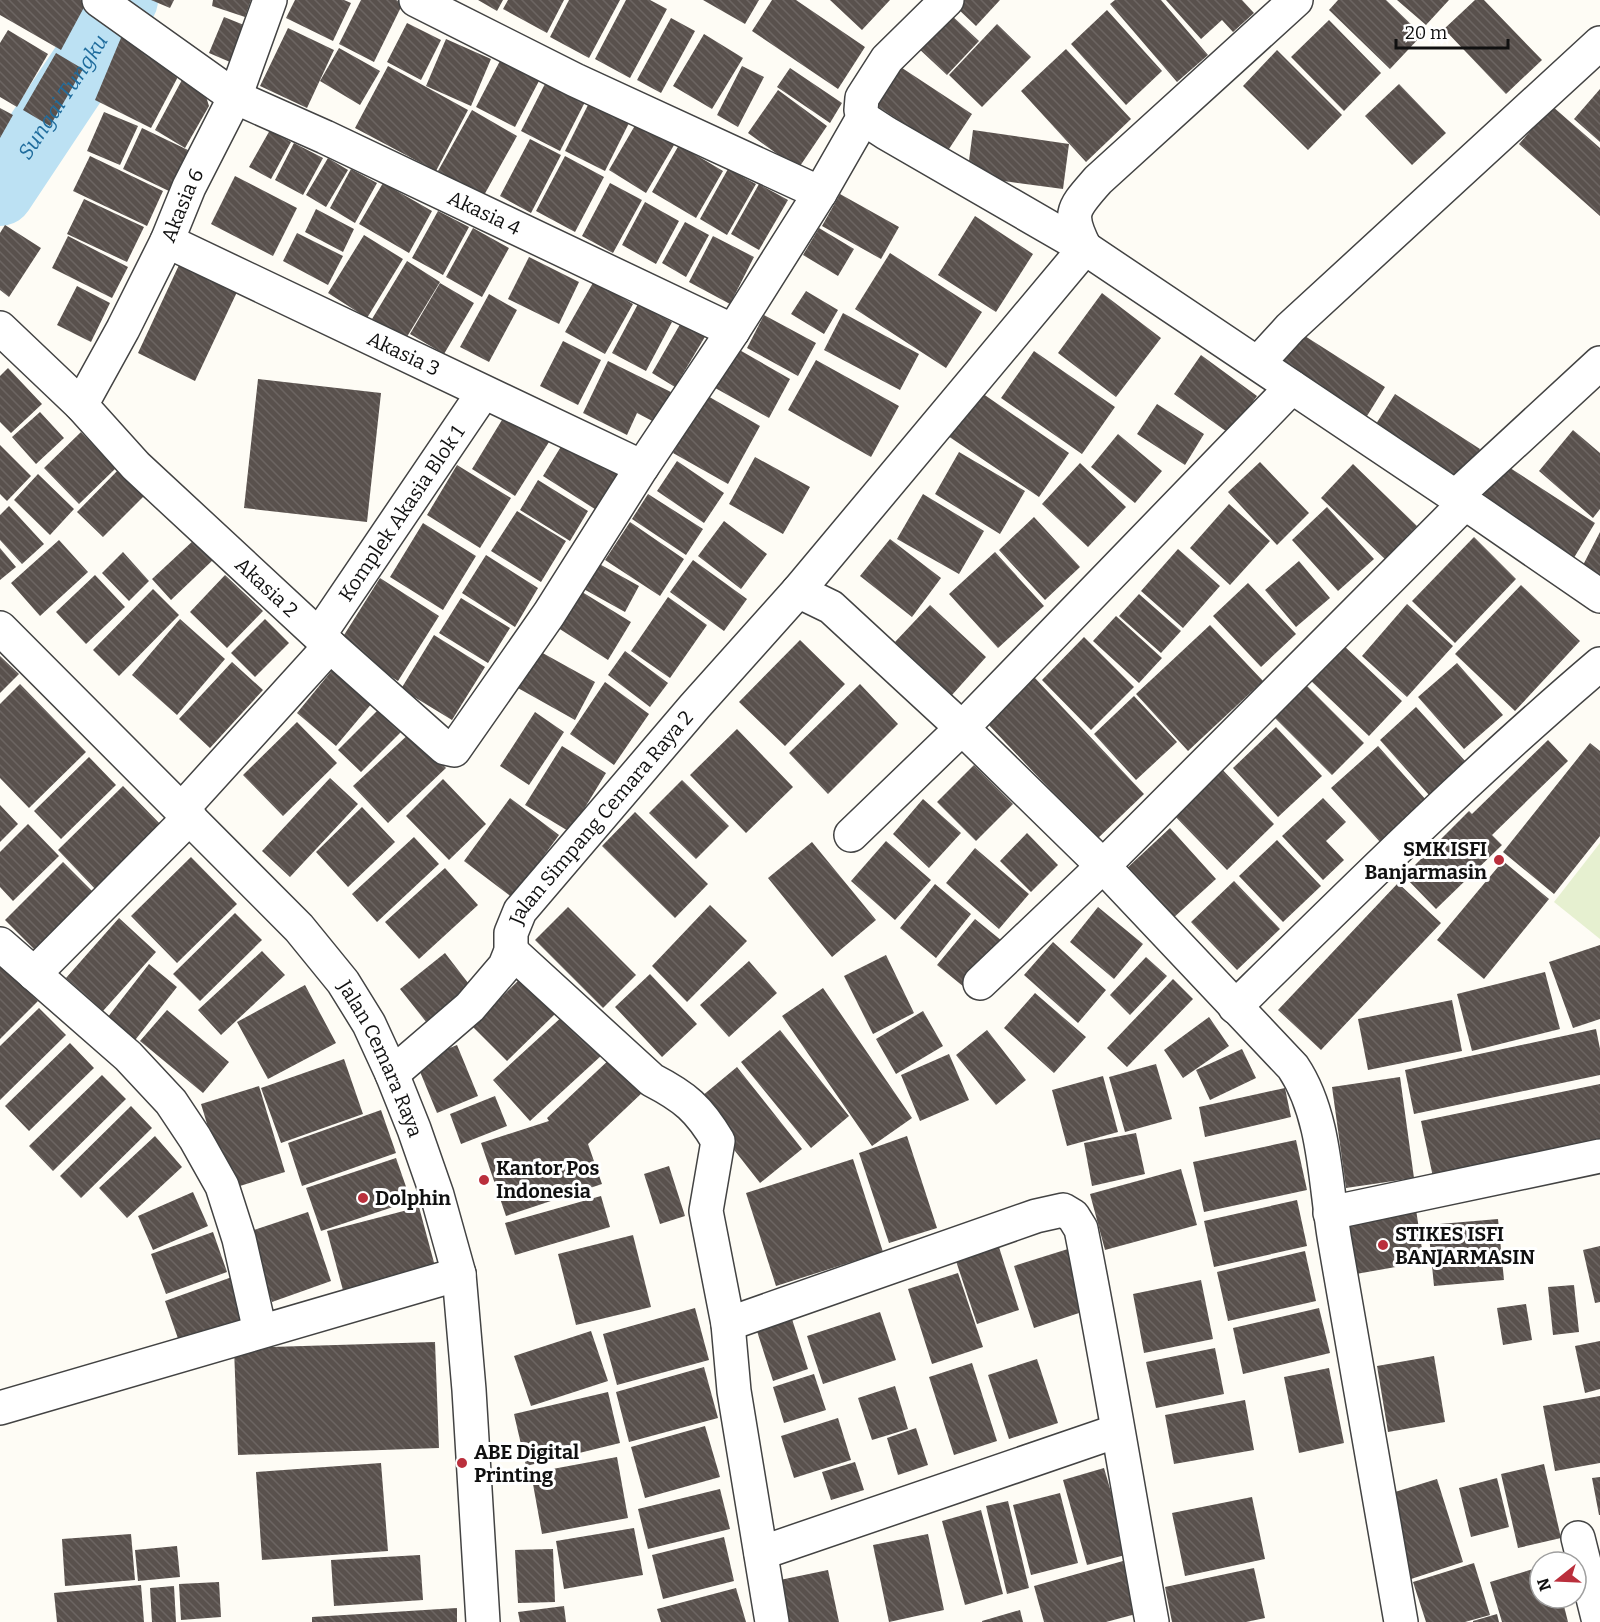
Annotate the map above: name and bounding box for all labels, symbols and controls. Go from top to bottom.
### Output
scale bar [1396,12,1508,50]
text: 20 m [1405,22,1447,44]
water label: Sungai Tungku [12,30,114,164]
street label: Akasia 6 [156,164,208,246]
street label: Akasia 4 [444,185,525,240]
street label: Akasia 3 [364,326,444,381]
street label: Komplek Akasia Blok 1 [333,421,470,606]
street label: Akasia 2 [230,552,303,622]
street label: Jalan Simpang Cemara Raya 2 [504,706,698,929]
place label: SMK ISFI Banjarmasin [1364,837,1487,884]
marker: SMK ISFI Banjarmasin [1492,853,1506,867]
street label: Jalan Cemara Raya [332,975,428,1140]
place label: Kantor Pos Indonesia [496,1156,600,1203]
marker: Kantor Pos Indonesia [477,1173,491,1187]
place label: Dolphin [375,1186,451,1210]
marker: Dolphin [356,1191,370,1205]
place label: STIKES ISFI BANJARMASIN [1395,1222,1535,1269]
marker: STIKES ISFI BANJARMASIN [1376,1238,1390,1252]
place label: ABE Digital Printing [474,1440,579,1487]
marker: ABE Digital Printing [455,1456,469,1470]
north arrow [1528,1550,1588,1610]
text: N [1533,1576,1555,1593]

